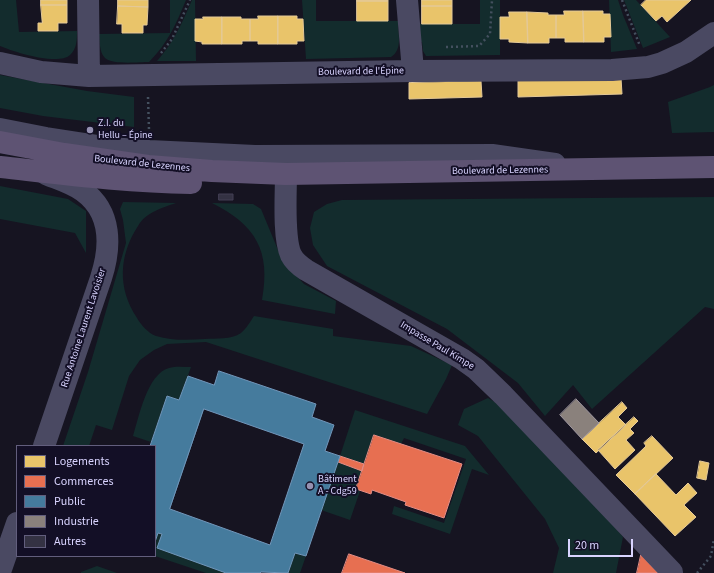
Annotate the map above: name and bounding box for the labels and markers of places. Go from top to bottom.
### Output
place label: Z.I. du Hellu – Épine [98,118,153,142]
marker: Z.I. du Hellu – Épine [85,125,95,135]
place label: Bâtiment A - Cdg59 [318,474,357,498]
marker: Bâtiment A - Cdg59 [305,481,315,491]

